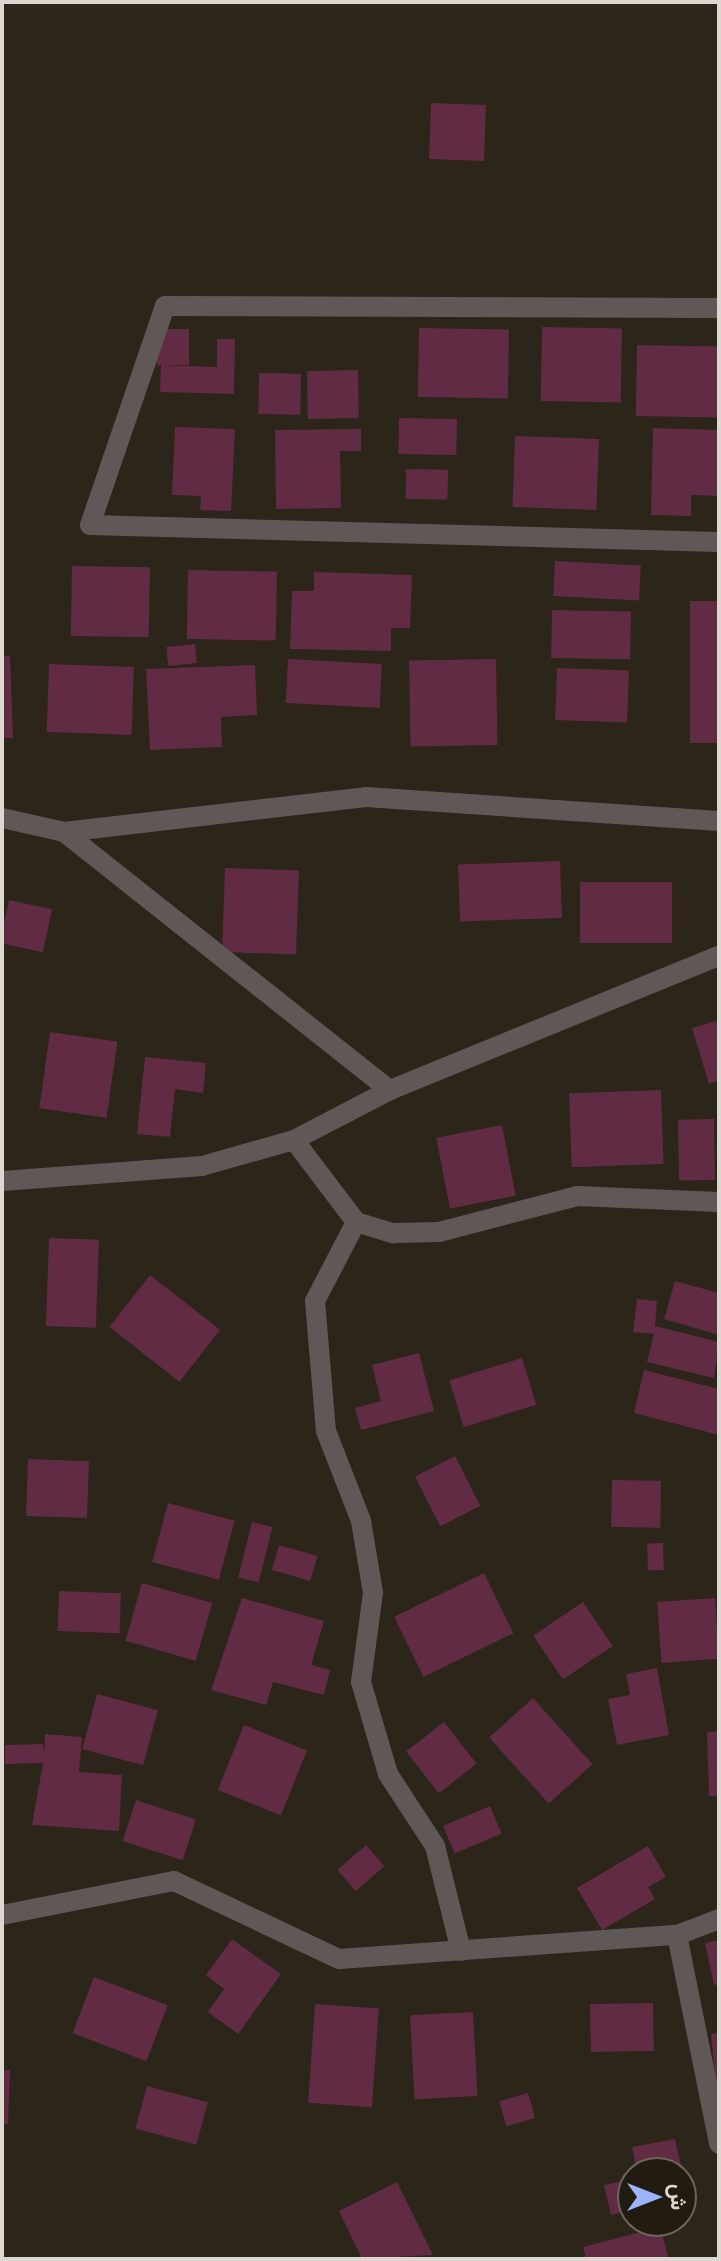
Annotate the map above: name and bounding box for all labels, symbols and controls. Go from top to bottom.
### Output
north arrow [617,2157,697,2237]
text: ش [664,2184,694,2210]

